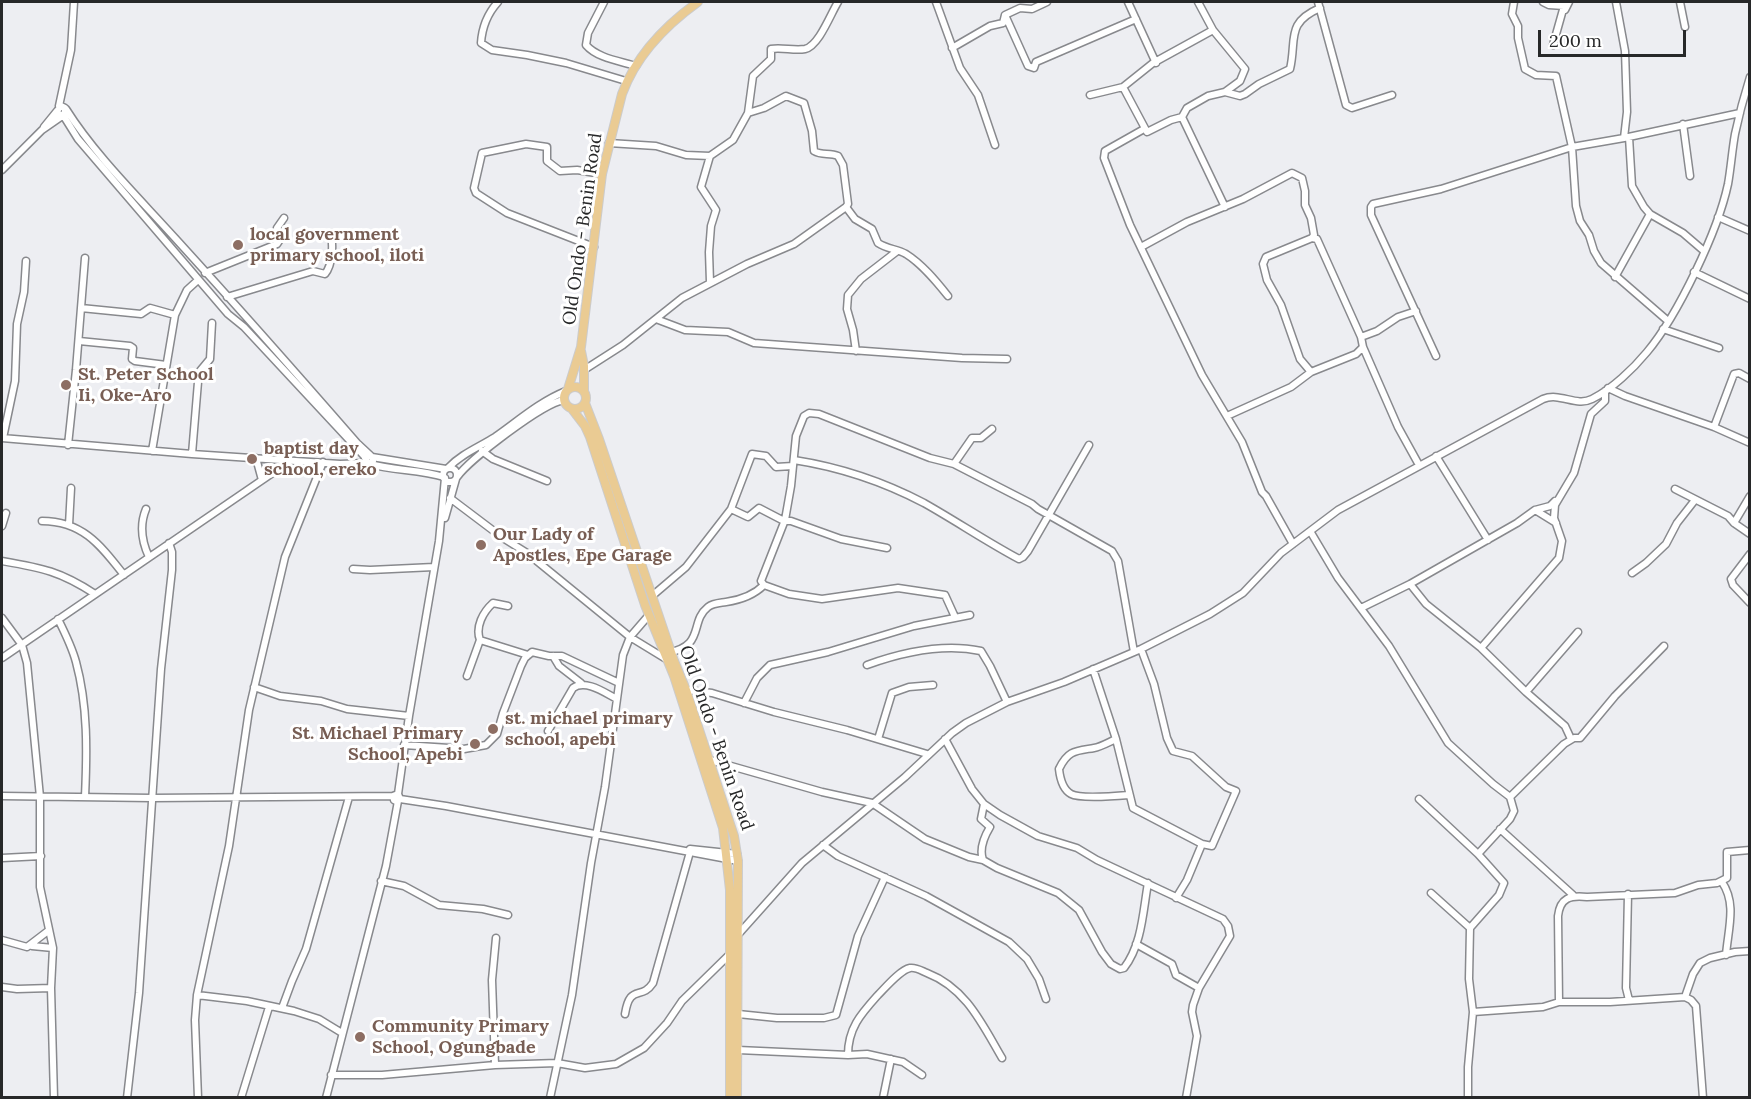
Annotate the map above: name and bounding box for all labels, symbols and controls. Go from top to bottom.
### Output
scale bar [1541,18,1690,56]
text: 200 m [1549,29,1602,52]
street label: Old Ondo - Benin Road [559,132,607,326]
place label: local government primary school, iloti [250,224,424,266]
marker: local government primary school, iloti [231,238,245,252]
place label: St. Peter School Ii, Oke-Aro [78,364,214,406]
marker: St. Peter School Ii, Oke-Aro [59,378,73,392]
place label: baptist day school, ereko [264,438,377,480]
marker: baptist day school, ereko [245,452,259,466]
place label: Our Lady of Apostles, Epe Garage [493,524,672,566]
marker: Our Lady of Apostles, Epe Garage [474,538,488,552]
street label: Old Ondo - Benin Road [674,643,758,833]
place label: st. michael primary school, apebi [505,708,673,750]
marker: st. michael primary school, apebi [486,722,500,736]
place label: St. Michael Primary School, Apebi [292,723,463,766]
marker: St. Michael Primary School, Apebi [468,737,482,751]
place label: Community Primary School, Ogungbade [372,1016,549,1058]
marker: Community Primary School, Ogungbade [353,1030,367,1044]

